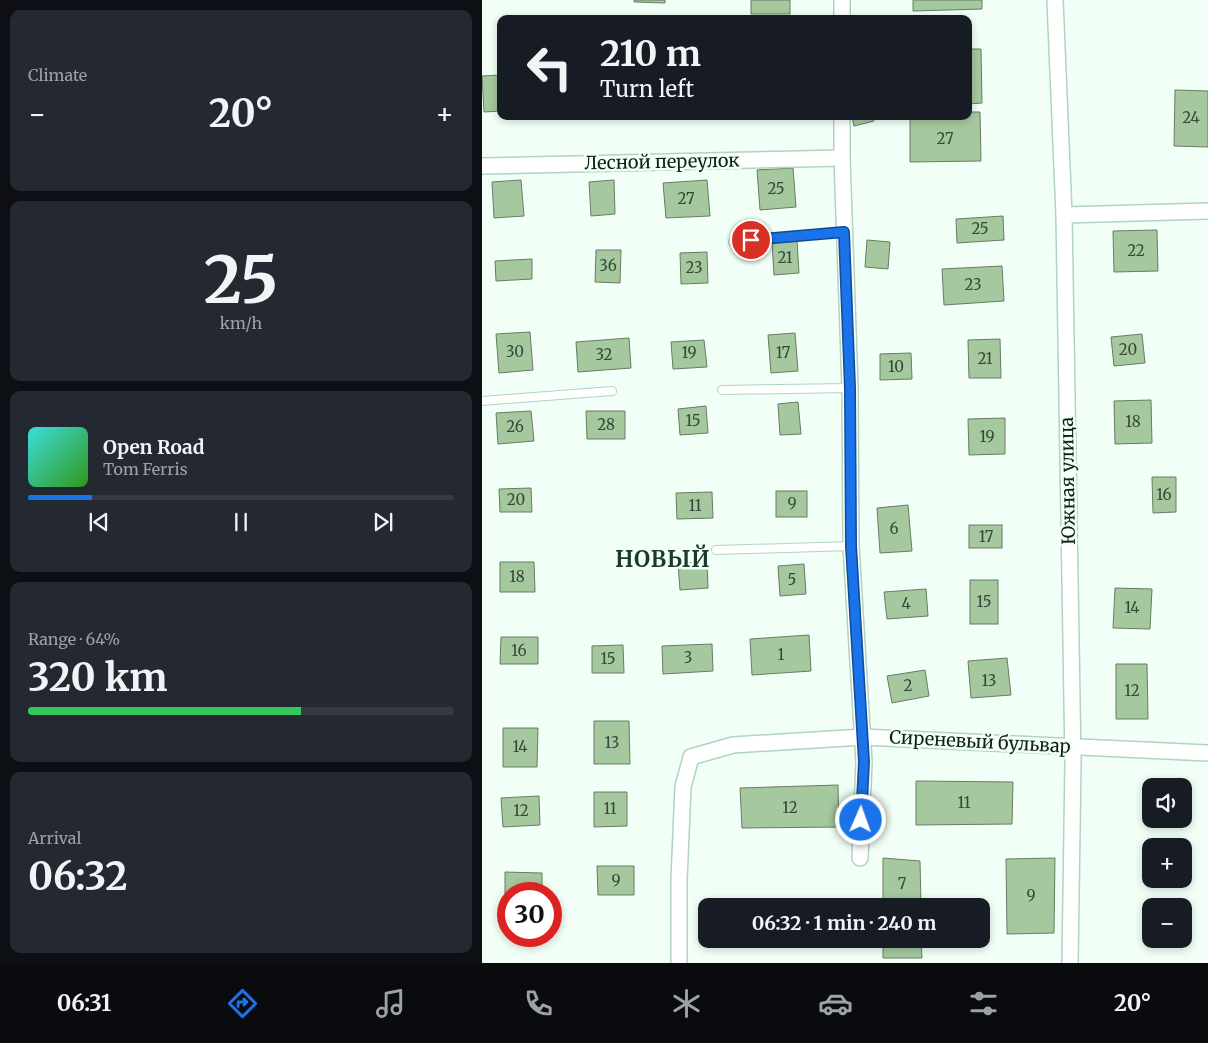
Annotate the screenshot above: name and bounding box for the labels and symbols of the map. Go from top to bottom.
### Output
house number: 24 [1182,108,1200,127]
house number: 27 [937,129,954,148]
street label: Лесной переулок [584,149,740,174]
house number: 25 [767,179,785,198]
house number: 27 [678,189,695,208]
pin [730,219,772,261]
house number: 25 [971,219,989,238]
house number: 22 [1127,241,1145,260]
house number: 21 [777,248,793,267]
house number: 36 [599,256,617,275]
house number: 23 [686,258,702,277]
house number: 23 [965,275,981,294]
house number: 20 [1119,340,1137,359]
house number: 30 [506,342,524,361]
house number: 19 [681,343,697,362]
house number: 17 [776,343,791,362]
house number: 32 [595,345,613,364]
house number: 21 [977,349,993,368]
house number: 10 [888,357,904,376]
house number: 15 [685,411,701,430]
house number: 18 [1125,412,1141,431]
house number: 28 [597,415,615,434]
house number: 26 [506,417,524,436]
street label: Южная улица [1055,417,1080,545]
house number: 19 [979,427,995,446]
house number: 16 [1156,485,1172,504]
house number: 20 [507,490,525,509]
house number: 9 [787,494,797,513]
house number: 11 [688,496,702,515]
house number: 6 [889,519,899,538]
house number: 17 [979,527,994,546]
district label: НОВЫЙ [615,544,711,573]
house number: 18 [509,567,525,586]
house number: 5 [788,570,796,589]
house number: 15 [976,592,992,611]
house number: 4 [901,594,911,613]
house number: 14 [1124,598,1140,617]
house number: 16 [511,641,527,660]
house number: 1 [778,645,785,664]
house number: 3 [684,648,692,667]
house number: 15 [600,649,616,668]
house number: 13 [982,671,996,690]
house number: 2 [904,676,913,695]
house number: 12 [1124,681,1140,700]
street label: Сиреневый бульвар [889,725,1071,758]
house number: 13 [605,733,619,752]
house number: 14 [512,737,528,756]
position arrow [834,793,886,845]
house number: 11 [957,793,971,812]
house number: 12 [782,798,798,817]
house number: 11 [603,799,617,818]
house number: 12 [513,801,529,820]
house number: 9 [611,871,621,890]
house number: 7 [898,874,907,893]
speed limit sign: 30 [497,882,562,947]
house number: 9 [1026,886,1036,905]

